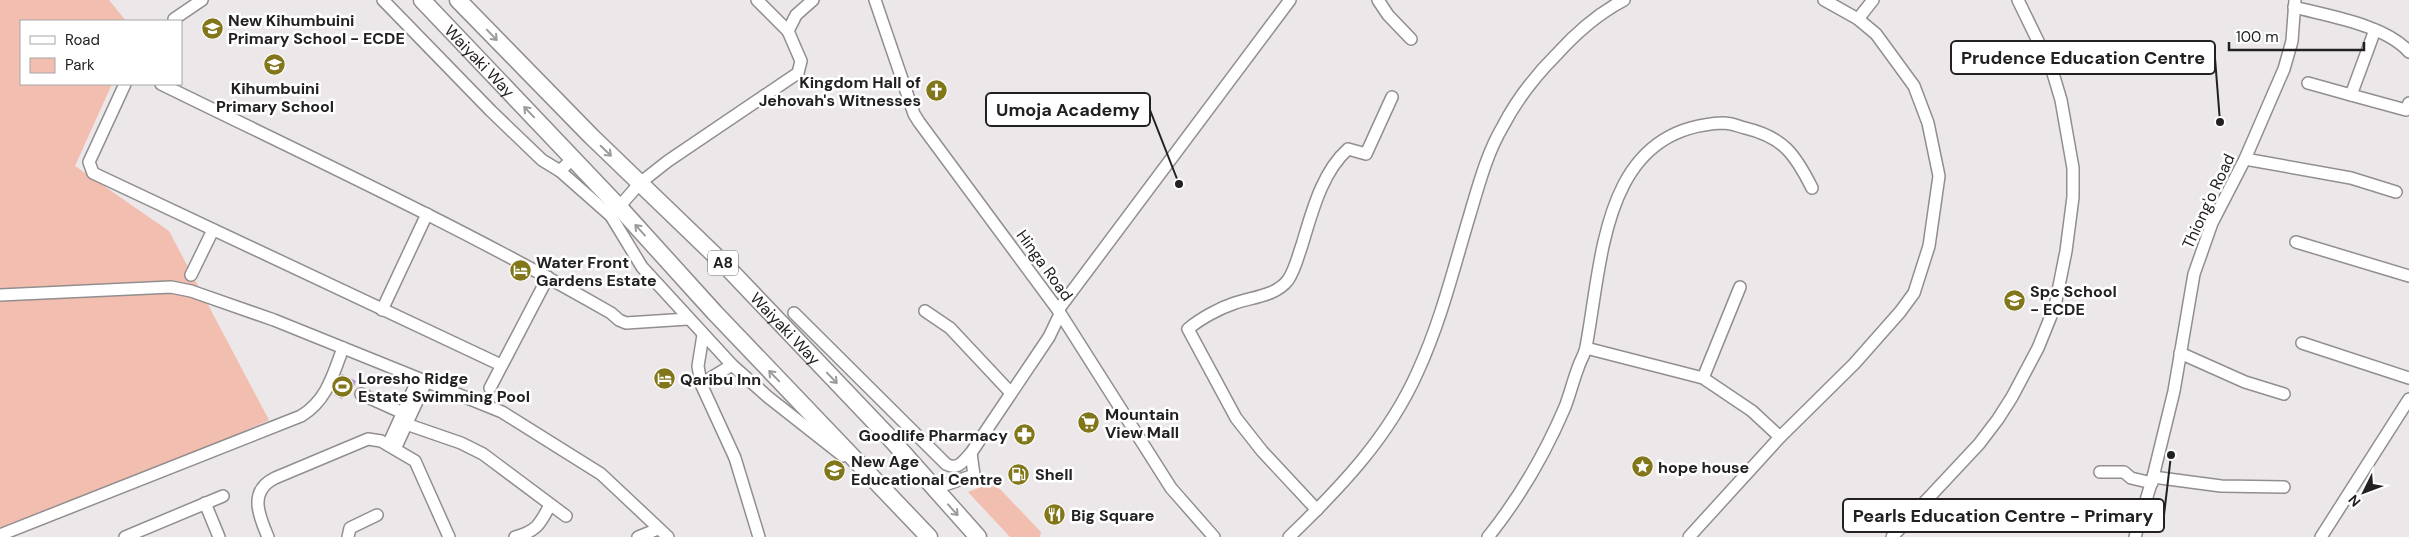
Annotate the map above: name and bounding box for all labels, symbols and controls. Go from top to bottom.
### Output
place label: New Kihumbuini Primary School - ECDE [228,10,405,49]
school or university icon: New Kihumbuini Primary School - ECDE [200,17,224,41]
legend [20,20,182,85]
street label: Waiyaki Way [440,20,519,102]
scale bar [2229,20,2364,52]
text: 100 m [2236,27,2279,47]
one-way arrow [486,29,498,41]
text: Road [65,30,100,50]
callout: Prudence Education Centre [1951,41,2215,74]
text: Prudence Education Centre [1961,46,2205,70]
school or university icon: Kihumbuini Primary School [263,52,287,76]
text: Park [65,55,95,75]
place label: Kingdom Hall of Jehovah's Witnesses [759,72,921,111]
place label: Kihumbuini Primary School [216,78,334,117]
church icon: Kingdom Hall of Jehovah's Witnesses [925,79,949,103]
callout: Umoja Academy [986,93,1150,126]
text: Umoja Academy [996,98,1140,122]
one-way arrow [523,106,535,119]
one-way arrow [600,145,613,157]
street label: Thiong'o Road [2177,150,2240,252]
one-way arrow [635,224,646,237]
street label: Hinga Road [1012,226,1078,305]
road number: A8 [708,250,738,276]
place label: Water Front Gardens Estate [536,252,657,291]
hotel icon: Water Front Gardens Estate [508,259,532,283]
place label: Spc School - ECDE [2030,281,2117,320]
street label: Waiyaki Way [746,288,825,370]
school or university icon: Spc School - ECDE [2002,288,2026,312]
hotel icon: Qaribu Inn [652,367,676,391]
place label: Loresho Ridge Estate Swimming Pool [358,368,530,407]
place label: Qaribu Inn [680,369,761,390]
one-way arrow [768,369,780,382]
one-way arrow [826,371,838,384]
sports icon: Loresho Ridge Estate Swimming Pool [330,375,354,399]
place label: Mountain View Mall [1105,404,1179,443]
supermarket icon: Mountain View Mall [1077,411,1101,435]
pharmacy icon: Goodlife Pharmacy [1012,423,1036,447]
place label: Goodlife Pharmacy [858,425,1008,446]
place label: New Age Educational Centre [851,451,1002,490]
place icon: hope house [1630,455,1654,479]
place label: hope house [1658,457,1749,478]
school or university icon: New Age Educational Centre [823,458,847,482]
fuel station icon: Shell [1007,462,1031,486]
place label: Shell [1035,464,1073,485]
north arrow [2339,467,2389,517]
text: N [2344,491,2364,511]
callout: Pearls Education Centre - Primary [1843,499,2164,532]
restaurant icon: Big Square [1043,503,1067,527]
one-way arrow [947,504,959,517]
text: Pearls Education Centre - Primary [1853,504,2153,528]
place label: Big Square [1071,505,1154,526]

